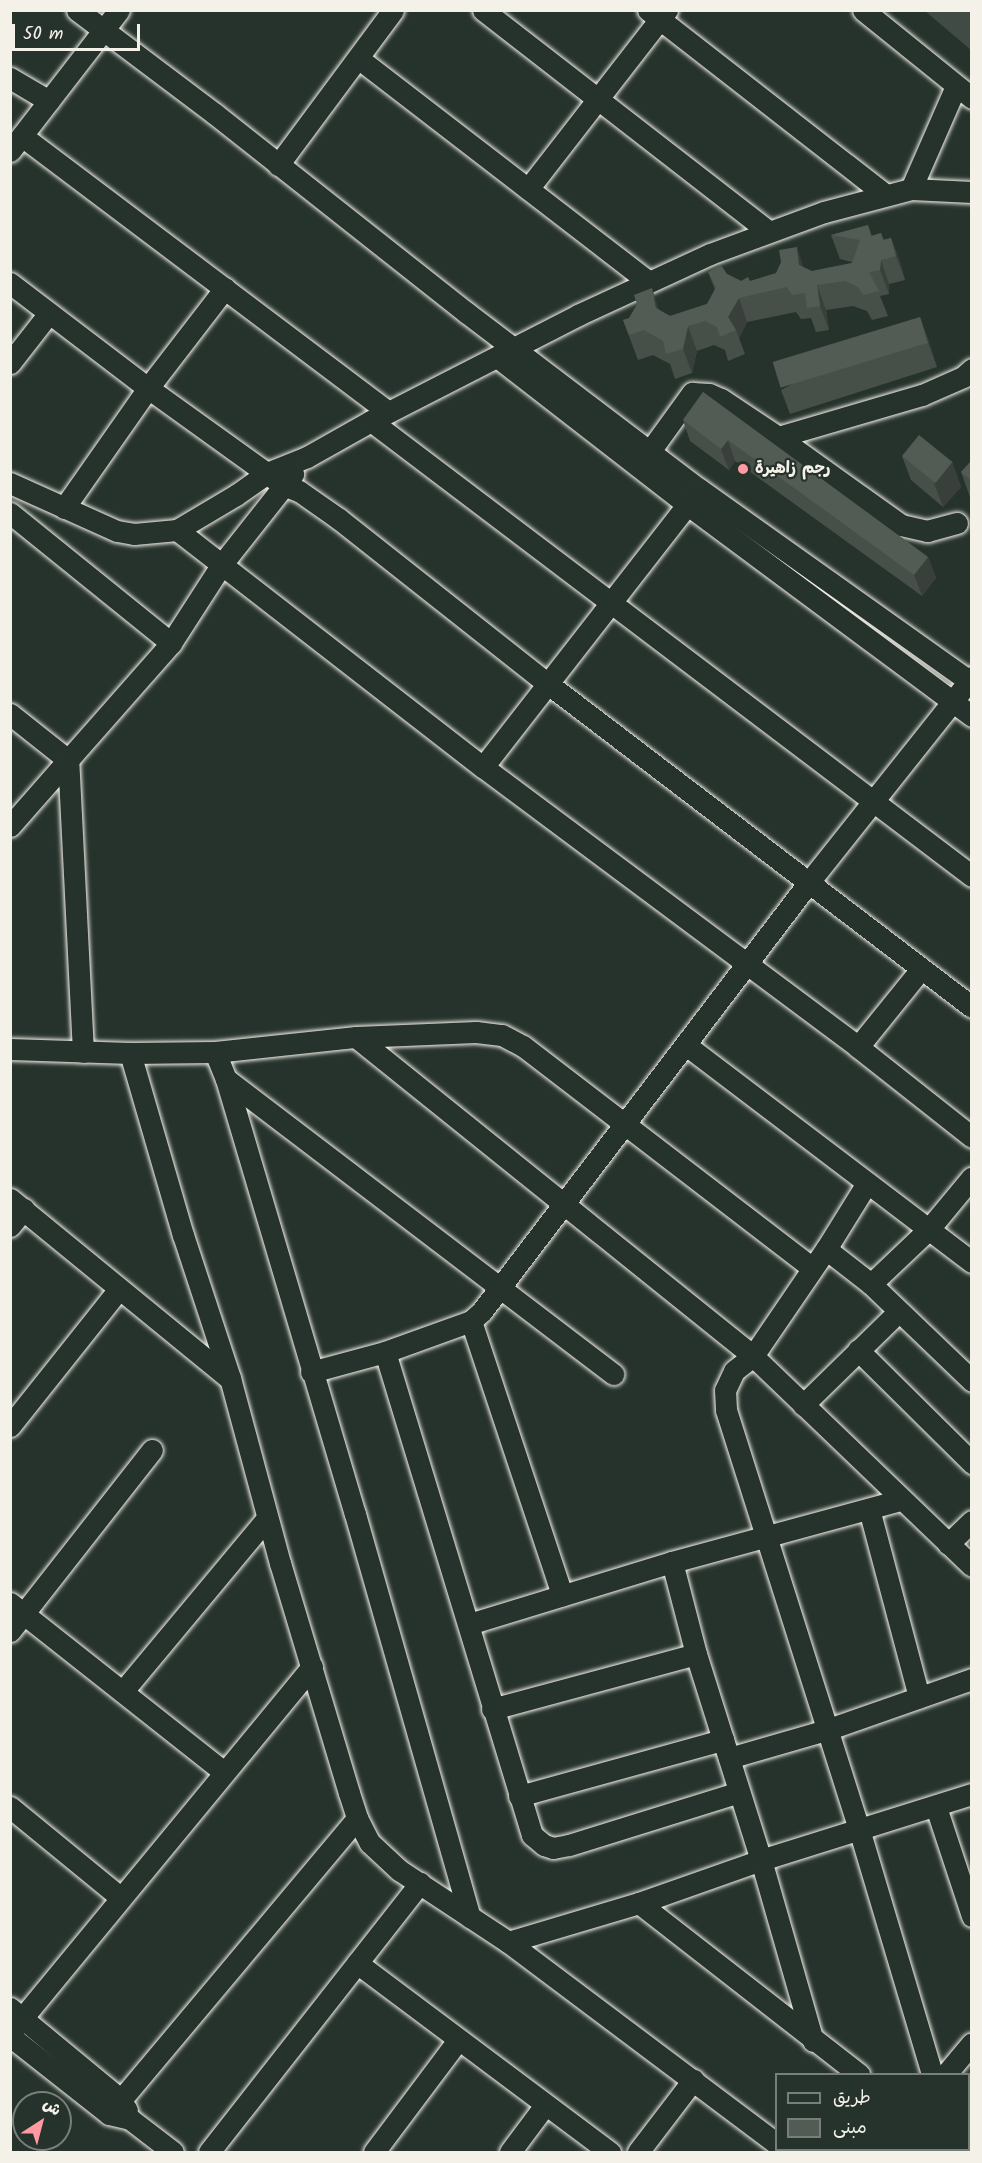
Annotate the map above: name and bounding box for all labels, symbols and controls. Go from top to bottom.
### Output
scale bar [15,12,142,50]
text: 50 m [23,20,63,49]
place label: رجم زاهيرة [755,459,831,479]
marker: رجم زاهيرة [736,462,750,476]
legend [775,2073,970,2151]
text: طريق [833,2084,871,2113]
north arrow [12,2091,72,2151]
text: ش [37,2092,66,2123]
text: مبنى [833,2114,867,2143]

